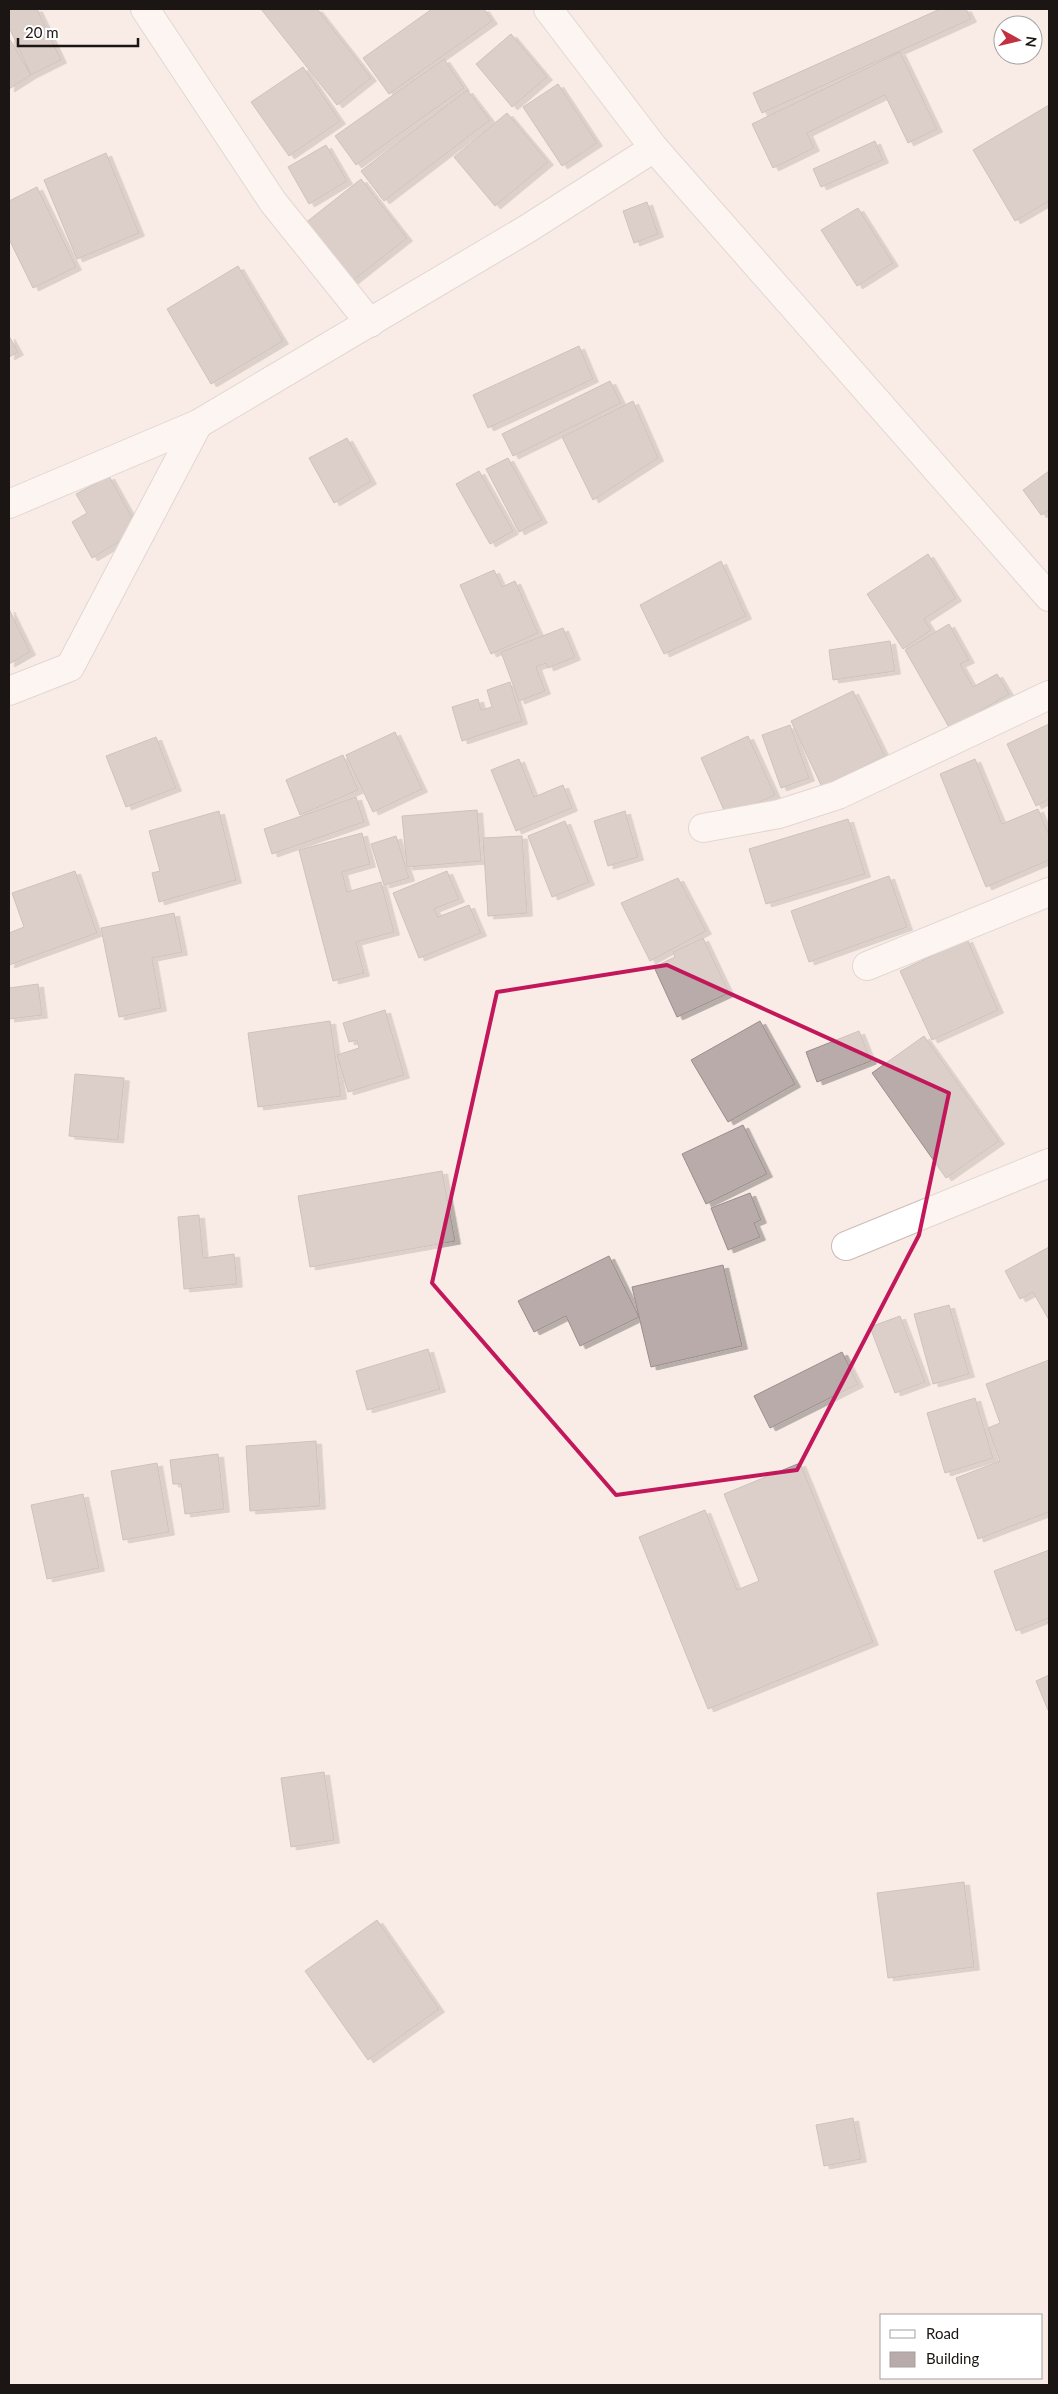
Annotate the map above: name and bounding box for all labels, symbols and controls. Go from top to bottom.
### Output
scale bar [18,15,138,47]
north arrow [993,15,1043,65]
text: 20 m [25,23,59,41]
text: N [1022,35,1041,48]
legend [880,2314,1043,2379]
text: Road [926,2324,959,2342]
text: Building [926,2349,979,2367]

